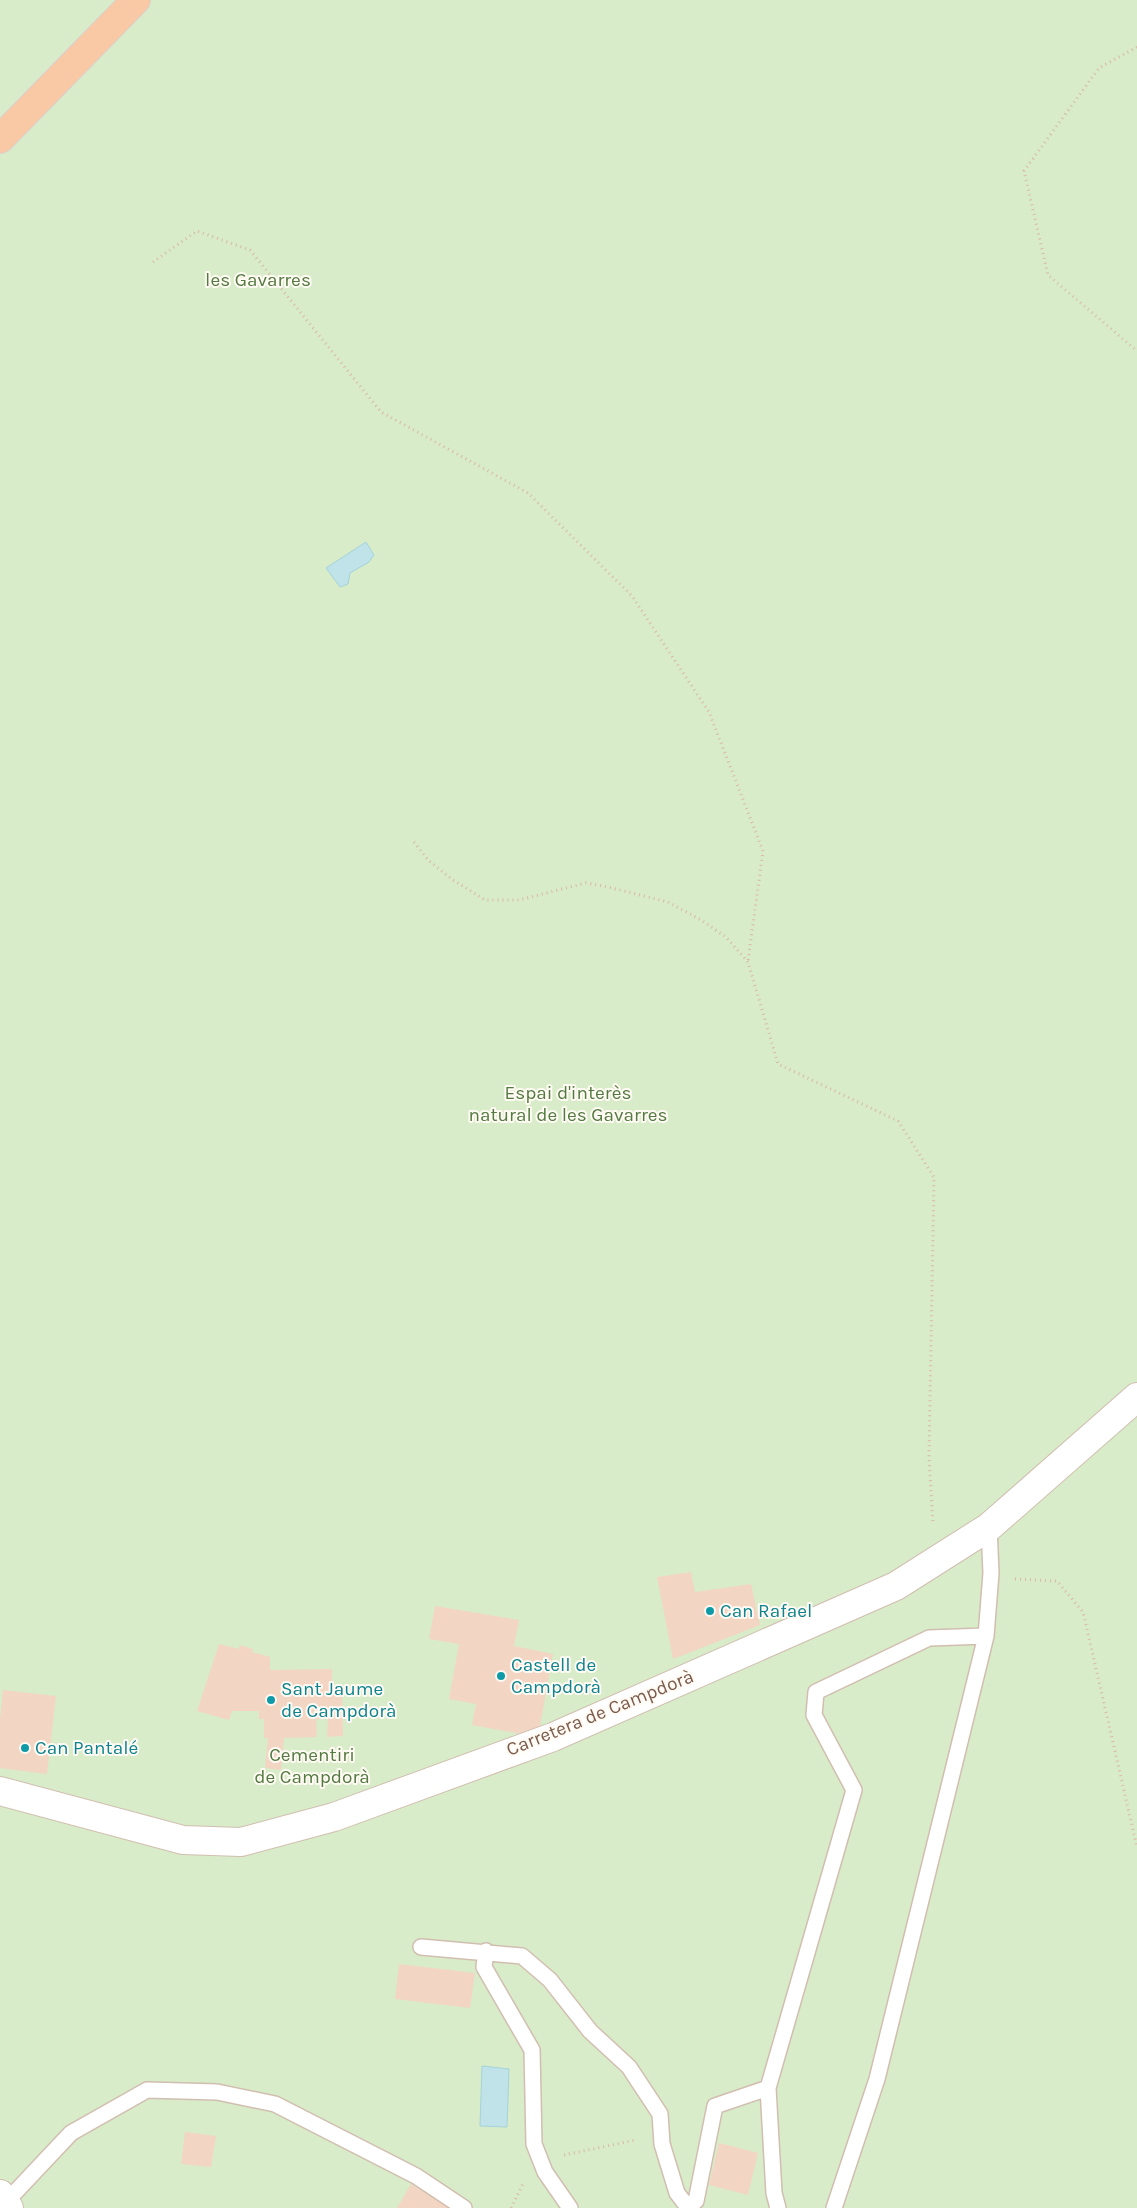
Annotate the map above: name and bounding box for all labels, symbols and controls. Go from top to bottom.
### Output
park label: les Gavarres [205,269,311,291]
park label: Espai d'interès natural de les Gavarres [468,1082,668,1126]
place label: Can Rafael [720,1600,812,1622]
marker: Can Rafael [704,1605,716,1617]
place label: Castell de Campdorà [511,1654,601,1698]
street label: Carretera de Campdorà [503,1665,697,1761]
marker: Castell de Campdorà [495,1670,507,1682]
place label: Sant Jaume de Campdorà [281,1678,396,1722]
marker: Sant Jaume de Campdorà [265,1694,277,1706]
place label: Can Pantalé [35,1737,138,1759]
marker: Can Pantalé [19,1742,31,1754]
park label: Cementiri de Campdorà [254,1744,370,1788]

